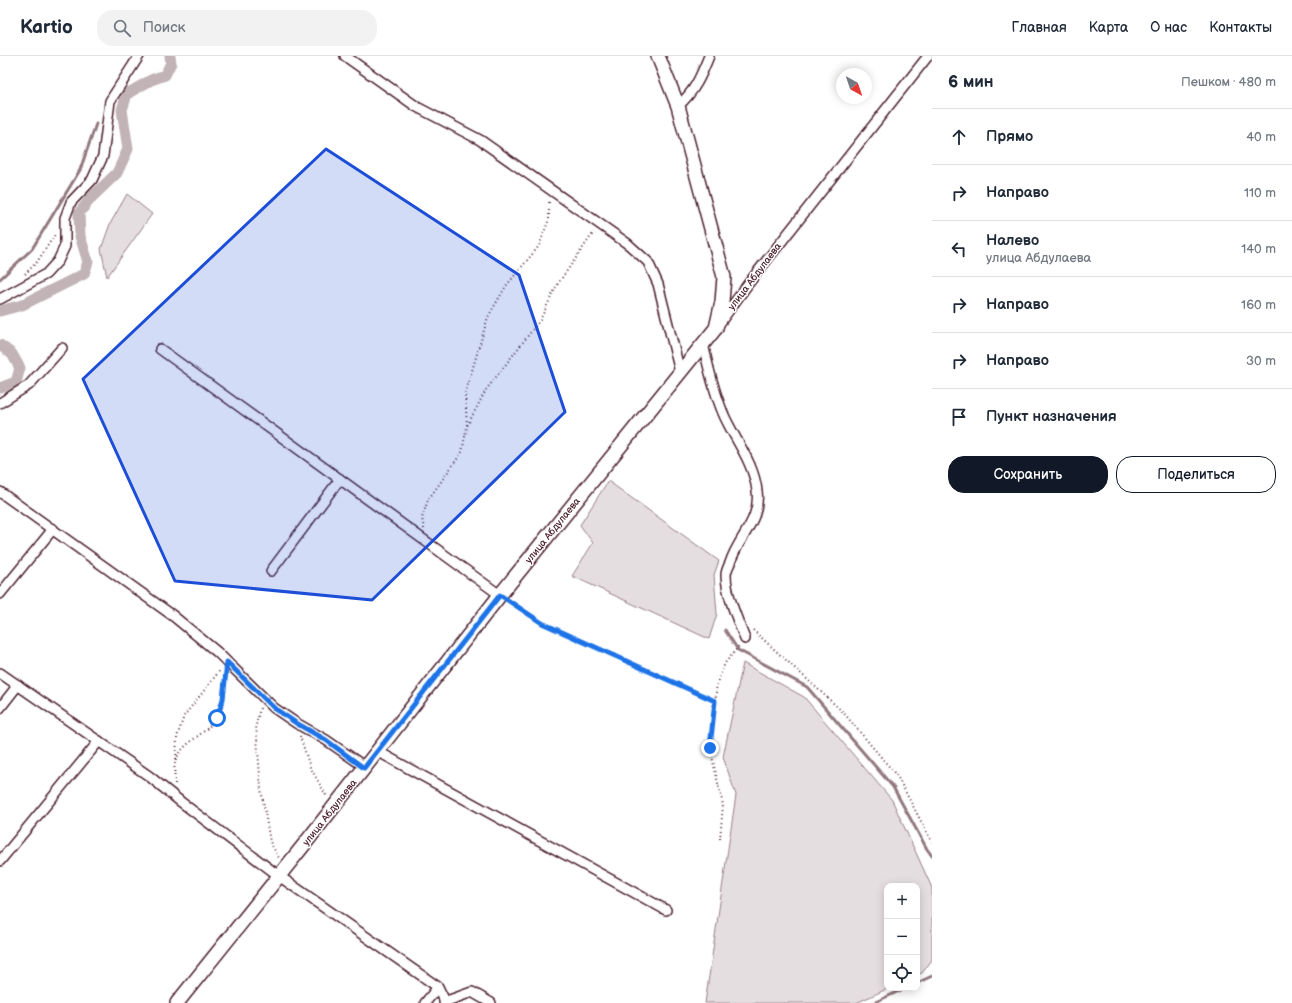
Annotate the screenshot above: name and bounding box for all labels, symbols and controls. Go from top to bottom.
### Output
search box [97,10,377,46]
text: Kartio [20,16,73,39]
icon: search [111,17,133,39]
text: Поиск [143,18,186,37]
text: Главная [1012,19,1067,36]
text: Карта [1089,19,1128,36]
text: О нас [1150,19,1187,36]
text: Контакты [1209,19,1272,36]
north arrow [836,68,872,104]
text: 6 мин [948,72,994,92]
text: Пешком · 480 m [1181,74,1276,90]
icon: ahead [948,126,970,148]
text: Прямо [986,127,1033,146]
text: 40 m [1246,129,1276,145]
icon: right [948,182,970,204]
text: Направо [986,183,1049,202]
text: 110 m [1244,185,1276,201]
text: Налево [986,231,1039,250]
icon: left [948,238,970,260]
street label: улица Абдулаева [726,241,784,313]
text: 140 m [1241,241,1276,257]
text: улица Абдулаева [986,250,1091,266]
icon: right [948,294,970,316]
text: Направо [986,295,1049,314]
text: 160 m [1241,297,1276,313]
icon: right [948,350,970,372]
text: Направо [986,351,1049,370]
text: 30 m [1246,353,1276,369]
icon: arrive [948,406,970,428]
text: Пункт назначения [986,407,1117,426]
button: Сохранить [948,456,1108,493]
button: Поделиться [1116,456,1276,493]
street label: улица Абдулаева [523,495,583,566]
route start [208,709,226,727]
route end [701,739,719,757]
street label: улица Абдулаева [300,777,359,848]
map controls [884,883,920,991]
button: + [884,883,920,919]
button: − [884,919,920,955]
button: locate [884,955,920,991]

